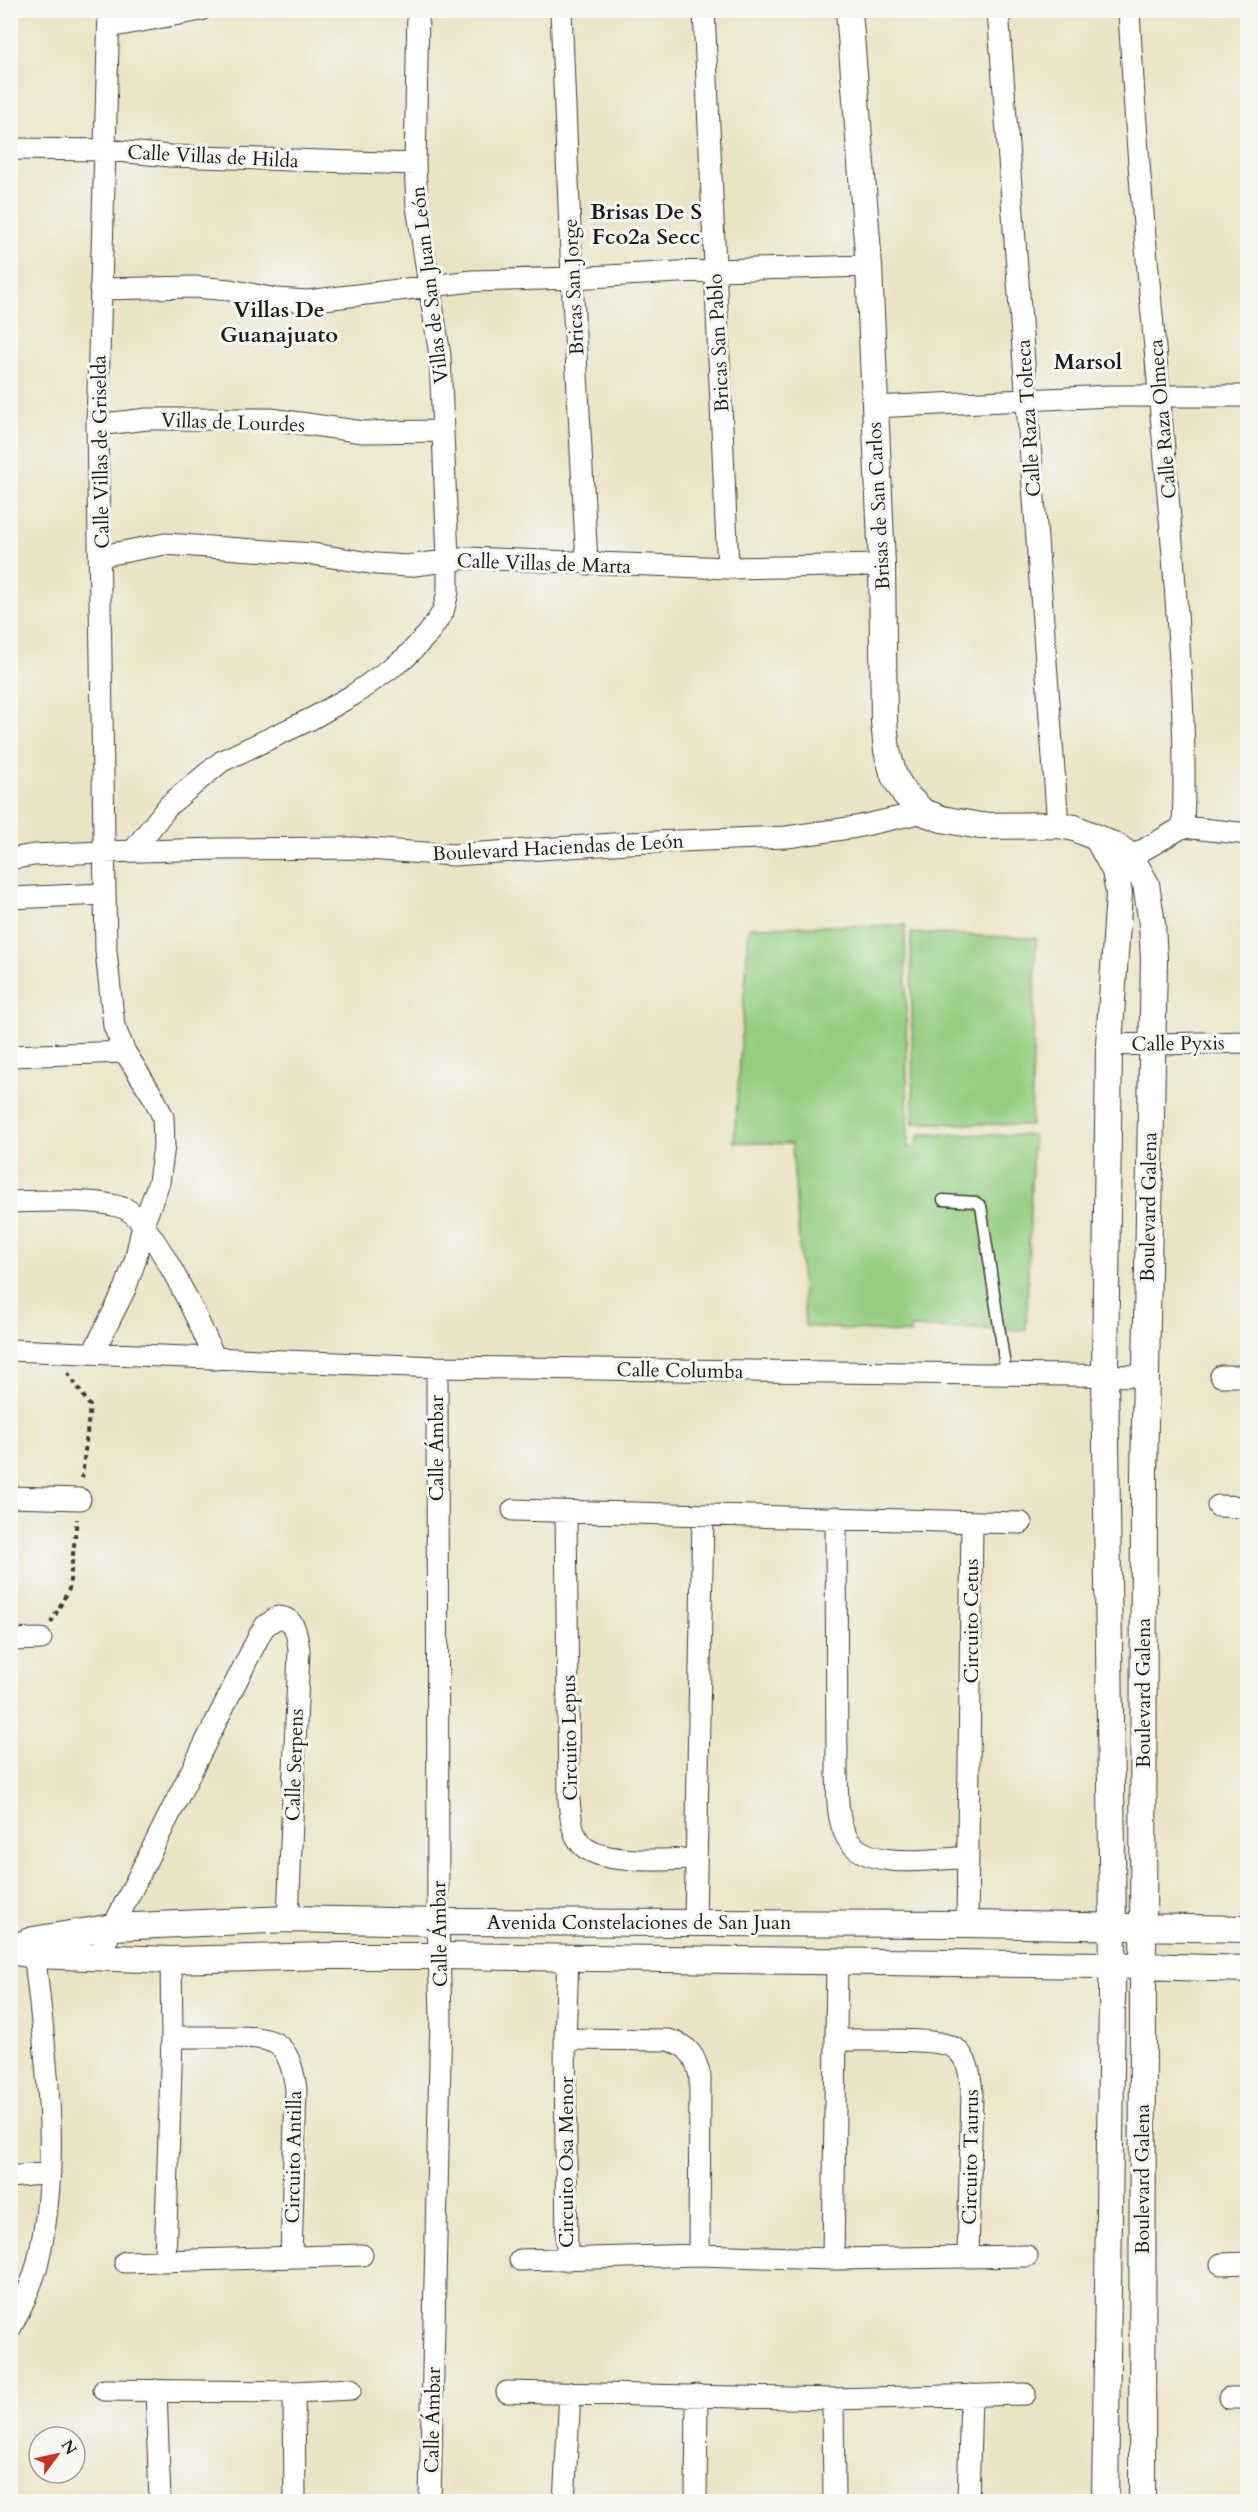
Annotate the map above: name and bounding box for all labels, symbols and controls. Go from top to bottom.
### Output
street label: Calle Villas de Hilda [127,139,300,174]
street label: Villas de San Juan León [404,184,455,385]
district label: Brisas De S Fco2a Secc [590,197,702,252]
street label: Bricas San Jorge [556,218,591,356]
street label: Bricas San Pablo [701,273,736,413]
district label: Villas De Guanajuato [220,295,338,350]
street label: Calle Raza Tolteca [1010,338,1047,498]
street label: Calle Raza Olmeca [1142,338,1183,500]
district label: Marsol [1054,347,1123,377]
street label: Calle Villas de Griselda [85,355,116,549]
street label: Villas de Lourdes [161,406,305,439]
street label: Brisas de San Carlos [861,421,896,591]
street label: Calle Villas de Marta [456,547,632,580]
street label: Boulevard Haciendas de León [432,827,685,868]
street label: Calle Pyxis [1131,1029,1225,1058]
street label: Boulevard Galena [1134,1131,1163,1282]
street label: Calle Columba [616,1356,744,1385]
street label: Calle Ámbar [423,1394,450,1501]
street label: Circuito Cetus [958,1559,985,1683]
street label: Boulevard Galena [1130,1618,1157,1768]
street label: Circuito Lepus [555,1675,584,1801]
street label: Calle Serpens [279,1708,310,1822]
street label: Calle Ámbar [425,1880,454,1987]
street label: Avenida Constelaciones de San Juan [487,1909,792,1936]
street label: Circuito Osa Menor [553,2075,580,2248]
street label: Circuito Taurus [956,2089,985,2225]
street label: Circuito Antilla [279,2090,308,2224]
street label: Boulevard Galena [1129,2104,1156,2254]
street label: Calle Ámbar [418,2366,447,2473]
north arrow [27,2425,87,2485]
text: N [56,2436,82,2459]

